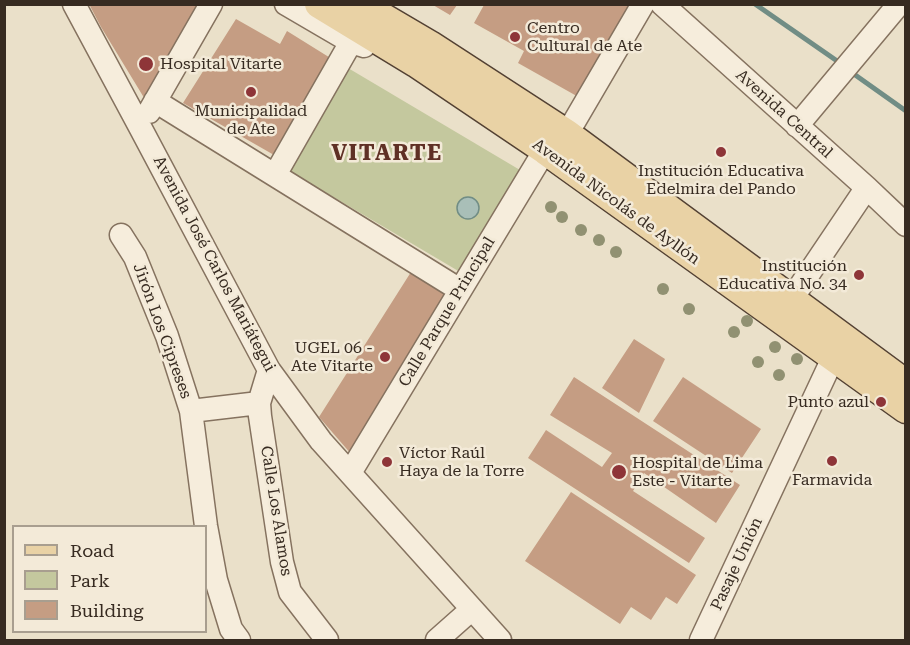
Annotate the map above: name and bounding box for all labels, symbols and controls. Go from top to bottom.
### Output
place label: Centro Cultural de Ate [527,18,642,56]
marker: Centro Cultural de Ate [508,30,522,44]
place label: Hospital Vitarte [160,54,282,74]
marker: Hospital Vitarte [137,55,155,73]
street label: Avenida Central [732,66,836,162]
marker: Municipalidad de Ate [244,85,258,99]
place label: Municipalidad de Ate [195,101,307,139]
street label: Avenida Nicolás de Ayllón [529,135,703,269]
district label: VITARTE [331,141,443,167]
marker: Institución Educativa Edelmira del Pando [714,145,728,159]
street label: Avenida José Carlos Mariátegui [149,153,279,375]
place label: Institución Educativa Edelmira del Pando [638,161,804,199]
street label: Calle Parque Principal [395,234,499,390]
place label: Institución Educativa No. 34 [718,256,847,294]
street label: Jirón Los Cipreses [129,261,195,401]
marker: Institución Educativa No. 34 [852,268,866,282]
place label: UGEL 06 - Ate Vitarte [291,338,373,376]
marker: UGEL 06 - Ate Vitarte [378,350,392,364]
place label: Punto azul [787,392,869,412]
marker: Punto azul [874,395,888,409]
place label: Víctor Raúl Haya de la Torre [399,443,524,481]
street label: Calle Los Alamos [256,445,296,577]
place label: Hospital de Lima Este - Vitarte [632,453,763,491]
marker: Farmavida [825,454,839,468]
marker: Víctor Raúl Haya de la Torre [380,455,394,469]
marker: Hospital de Lima Este - Vitarte [610,463,628,481]
place label: Farmavida [792,470,872,490]
street label: Pasaje Unión [707,514,767,614]
legend [12,525,207,633]
text: Road [70,540,114,561]
text: Park [70,570,110,591]
text: Building [70,600,144,621]

